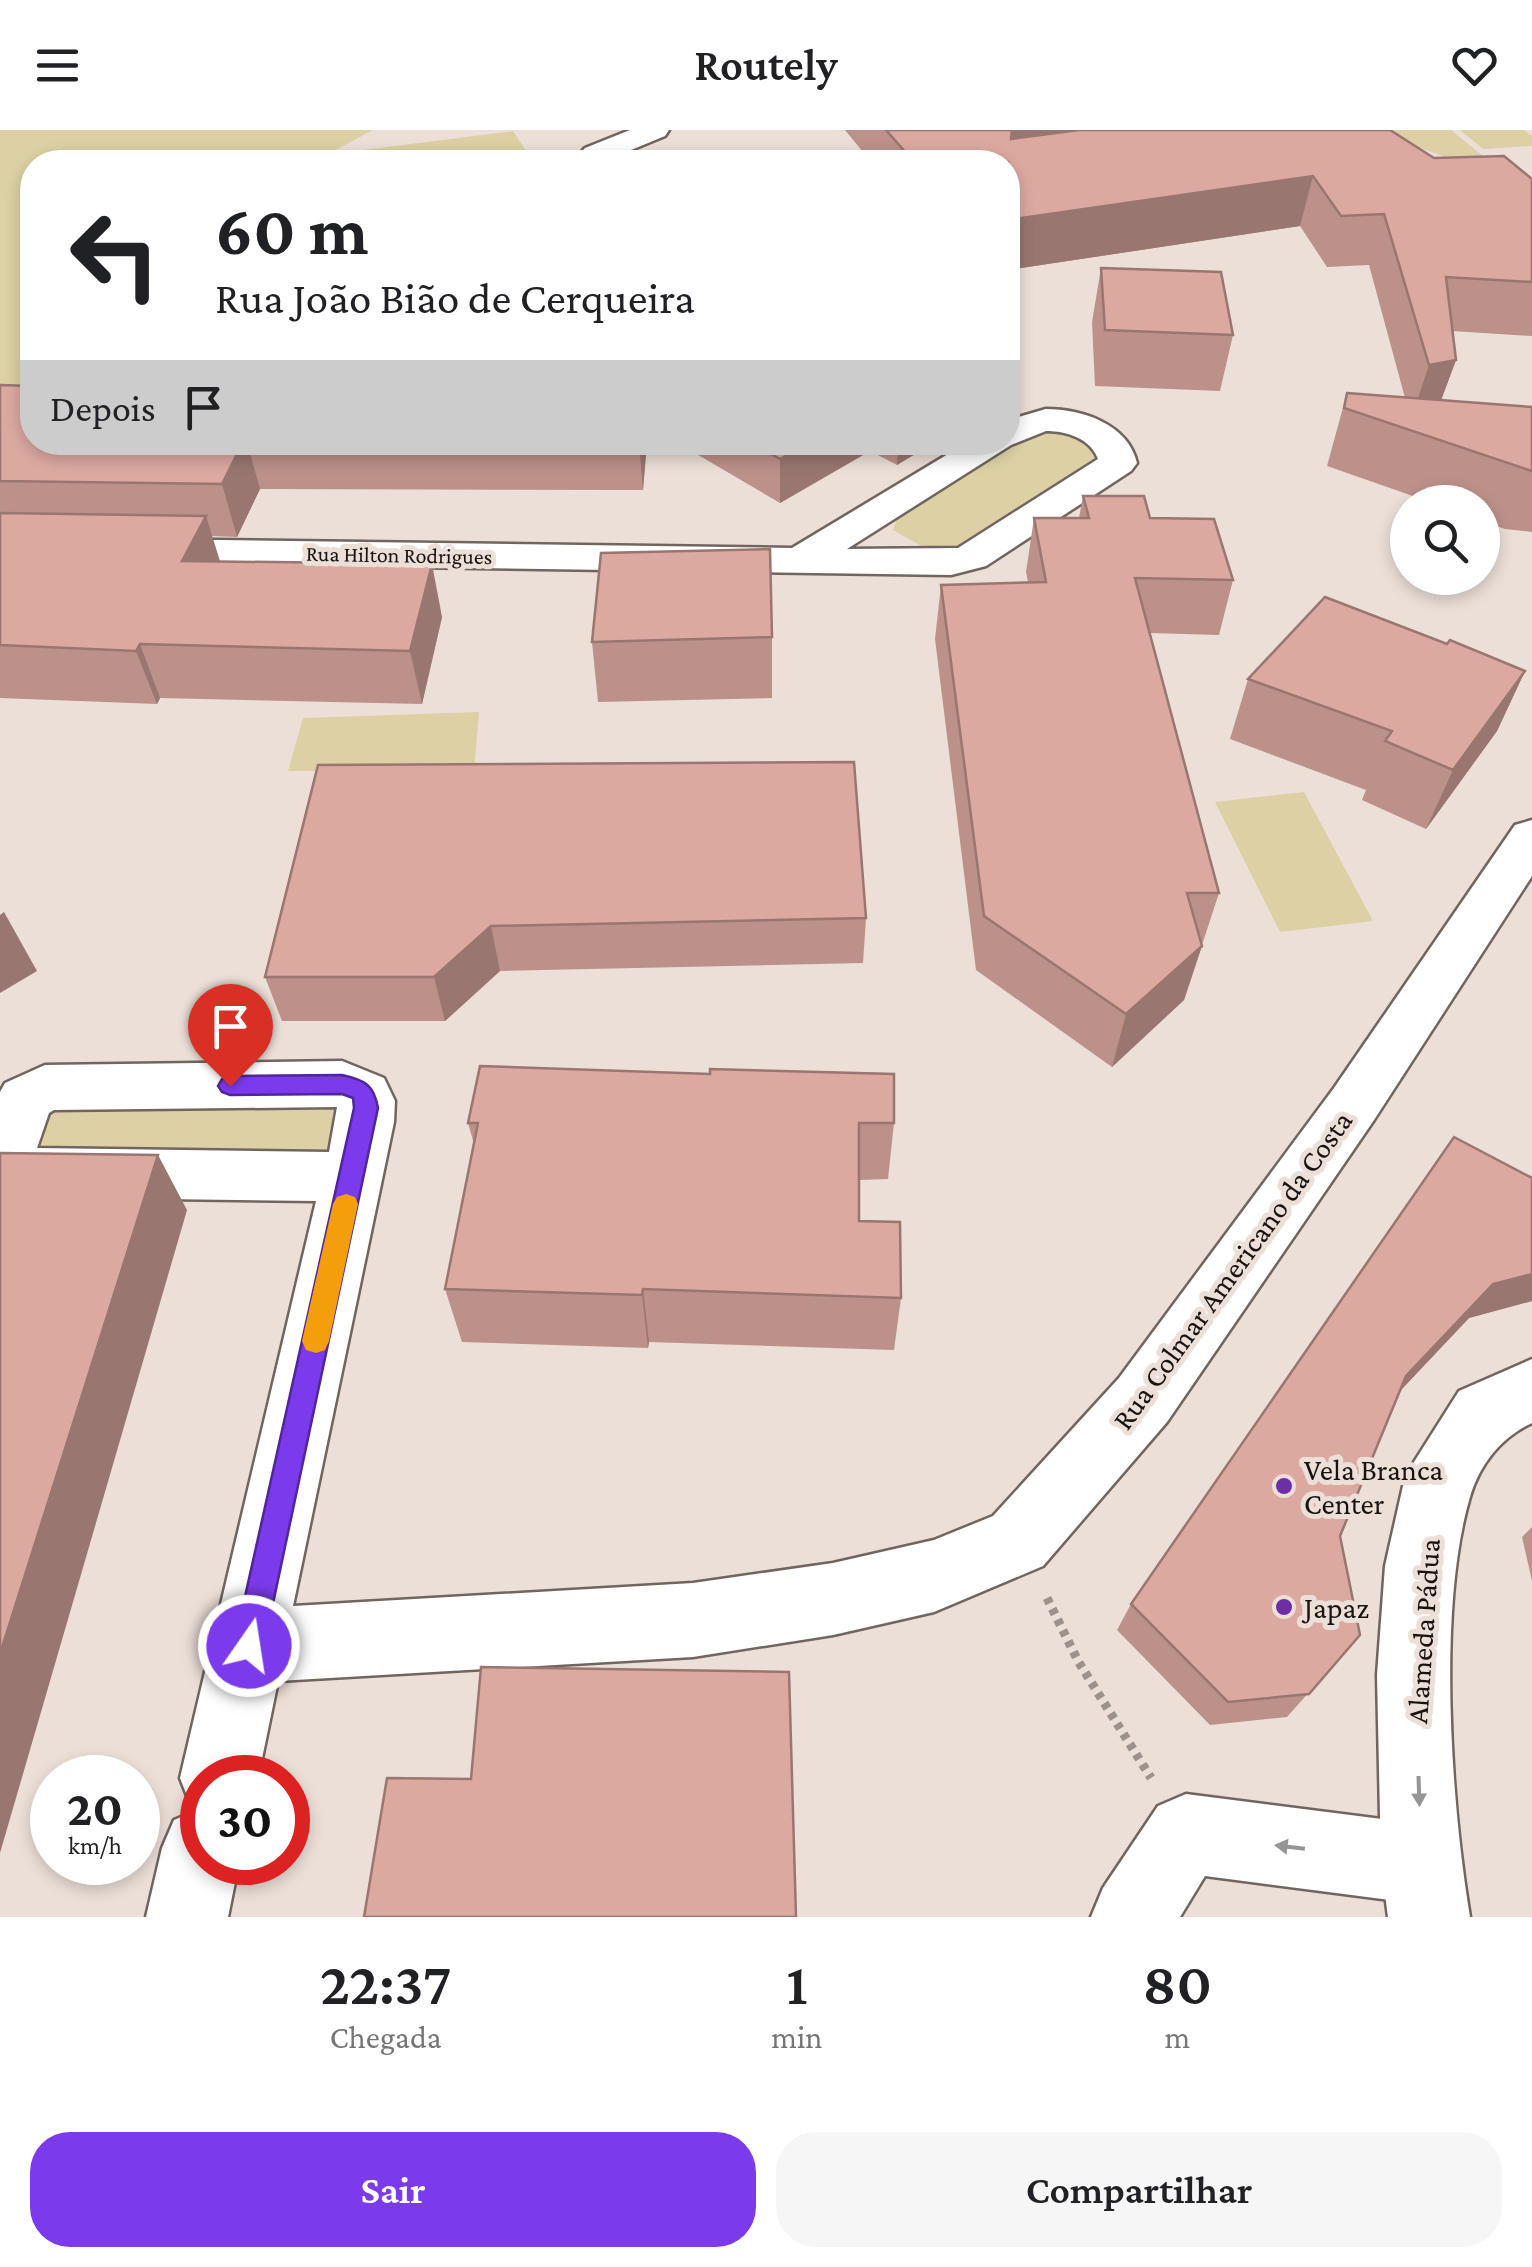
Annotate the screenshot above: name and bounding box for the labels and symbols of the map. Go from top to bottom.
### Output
street label: Rua Hilton Rodrigues [306,541,492,569]
pin [188,984,273,1087]
street label: Rua Colmar Americano da Costa [1105,1104,1359,1436]
place label: Vela Branca Center [1304,1453,1443,1520]
marker: Vela Branca Center [1273,1475,1295,1497]
street label: Alameda Pádua [1400,1537,1446,1725]
place label: Japaz [1301,1591,1369,1625]
position arrow [197,1594,301,1698]
marker: Japaz [1273,1596,1295,1618]
speed limit sign: 30 [180,1755,310,1885]
one-way arrow [1411,1776,1427,1808]
one-way arrow [1274,1839,1305,1855]

